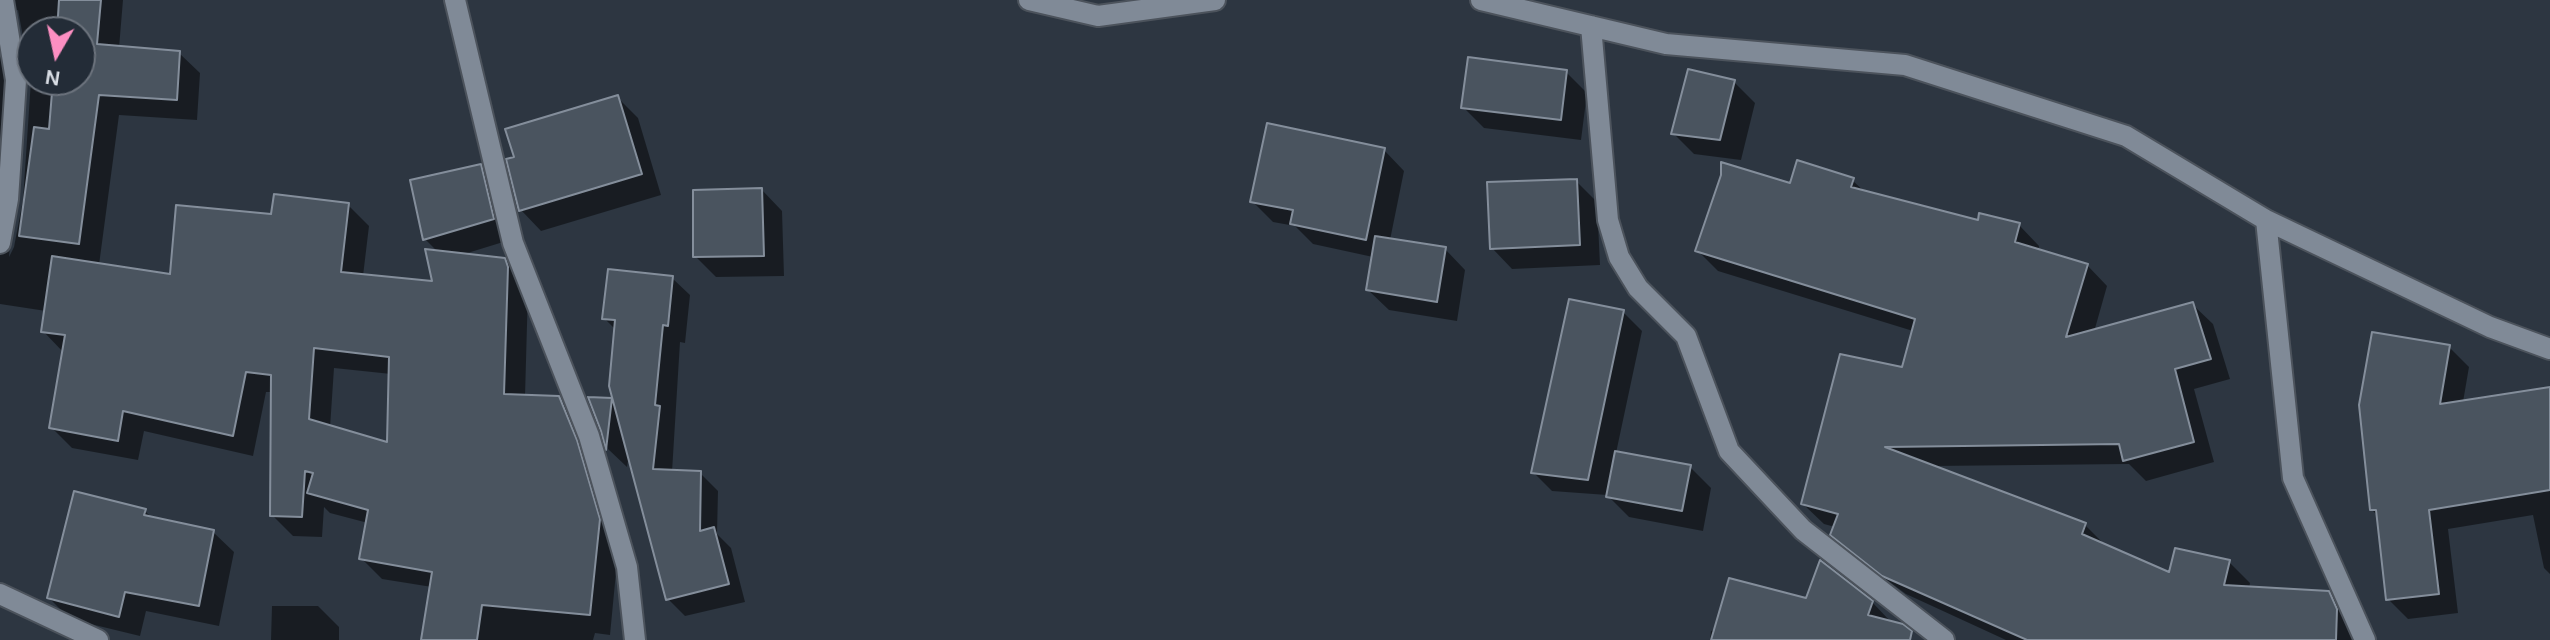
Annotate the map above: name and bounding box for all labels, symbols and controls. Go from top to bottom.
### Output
north arrow [16,16,96,96]
text: N [43,64,62,92]

